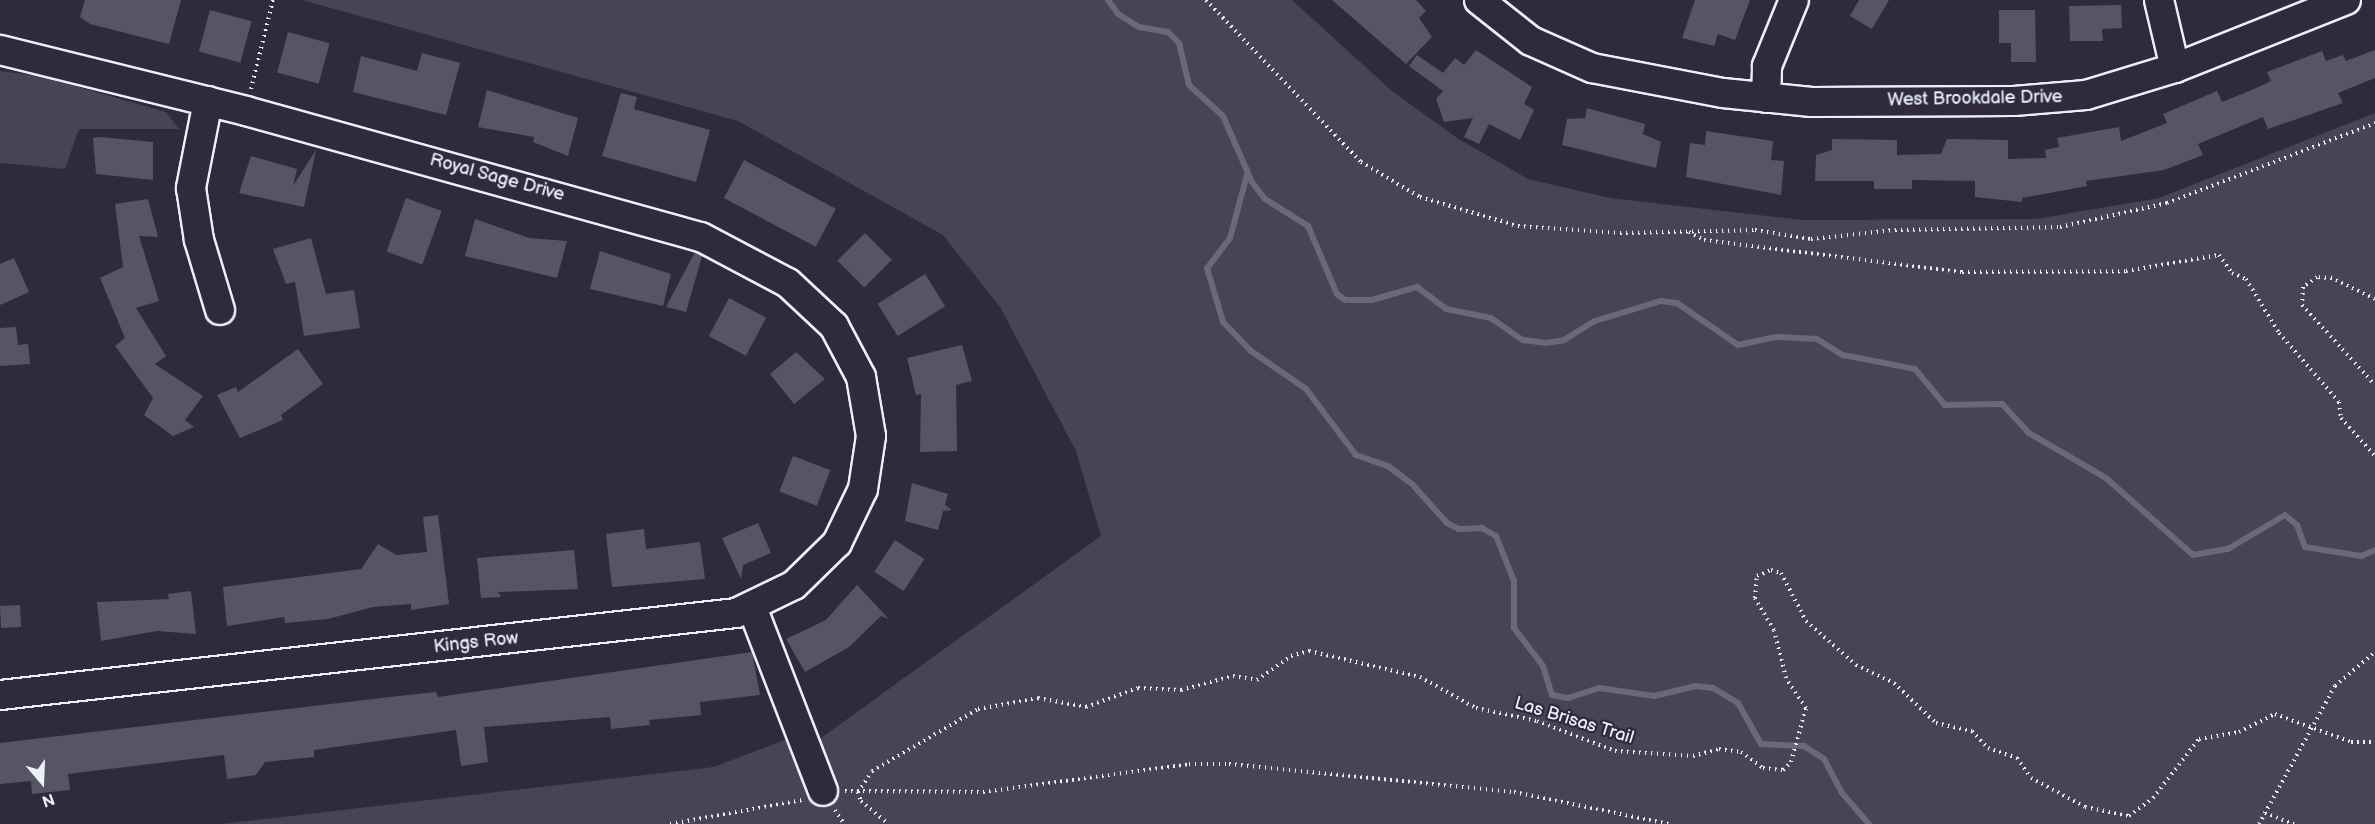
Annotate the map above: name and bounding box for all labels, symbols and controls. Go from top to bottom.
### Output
street label: West Brookdale Drive [1887,87,2063,111]
street label: Royal Sage Drive [427,150,567,206]
street label: Kings Row [433,628,519,658]
street label: Las Brisas Trail [1511,693,1637,749]
north arrow [12,752,72,812]
text: N [39,789,57,810]

